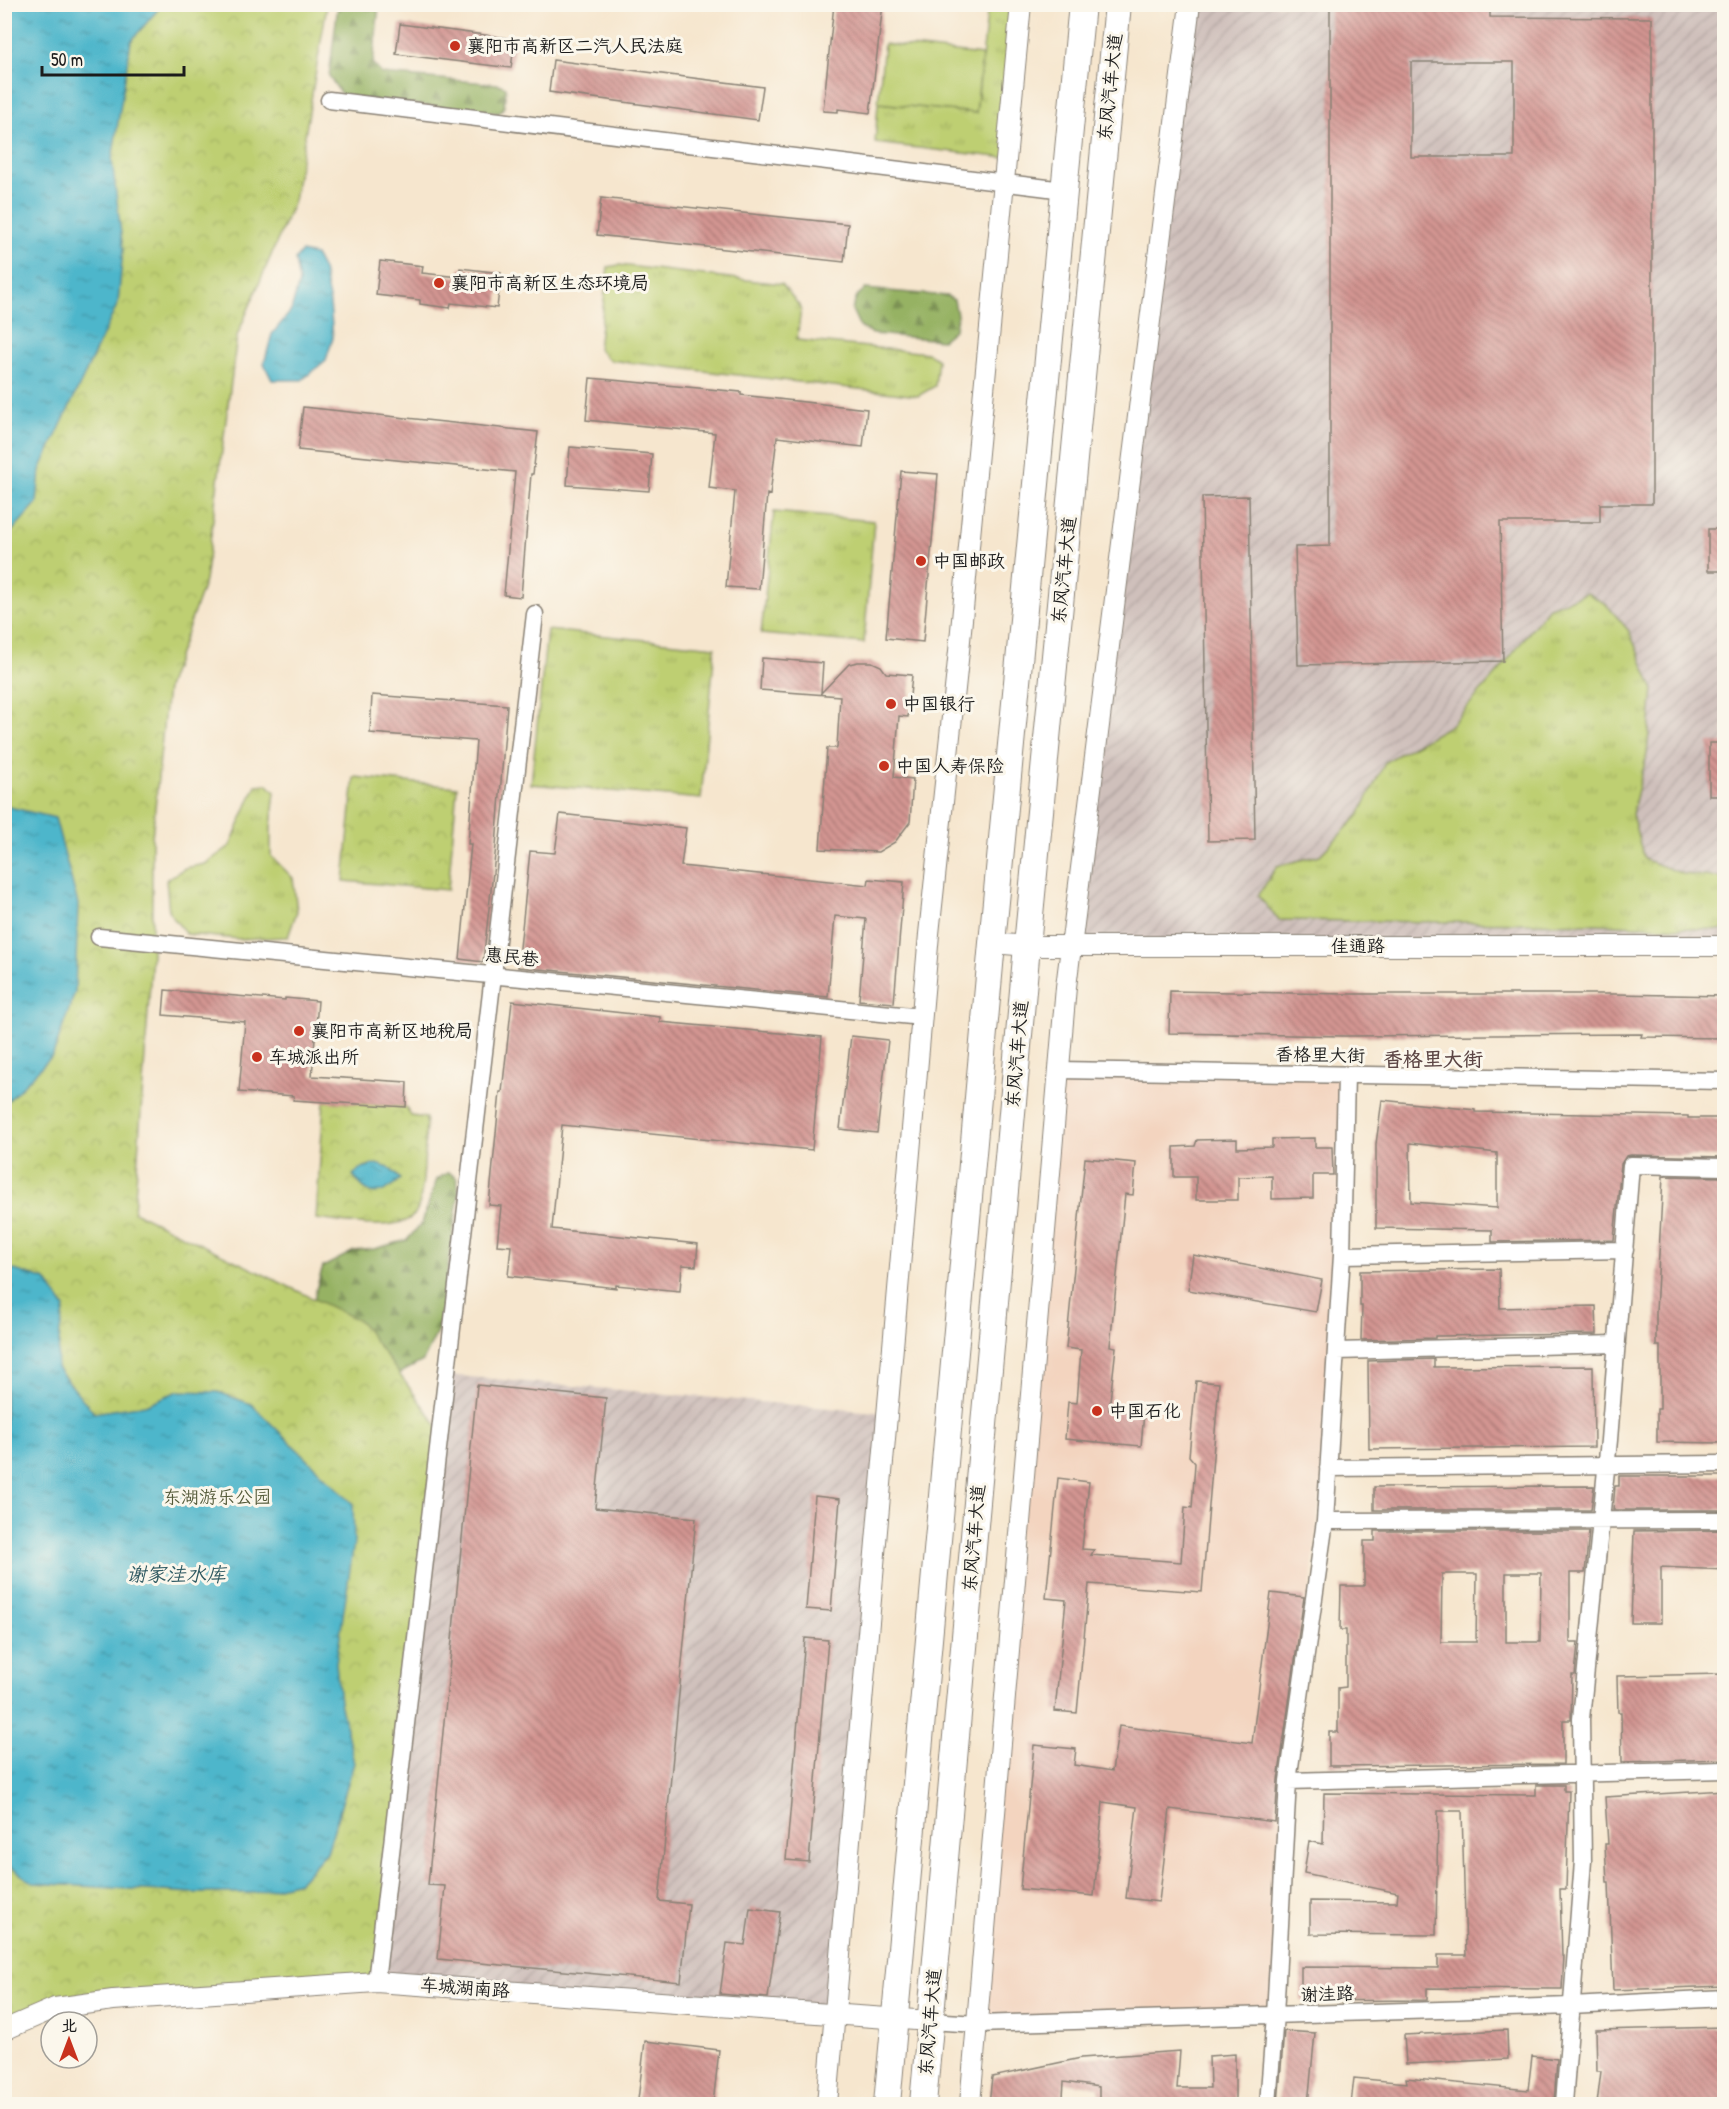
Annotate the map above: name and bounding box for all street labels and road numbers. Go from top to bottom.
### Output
street label: 东风汽车大道 [1091,32,1128,142]
street label: 东风汽车大道 [1045,515,1082,625]
street label: 佳通路 [1331,933,1385,958]
street label: 惠民巷 [484,941,540,972]
street label: 东风汽车大道 [999,999,1034,1109]
street label: 香格里大街 [1275,1041,1365,1068]
street label: 东风汽车大道 [956,1483,991,1593]
street label: 东风汽车大道 [912,1967,947,2077]
street label: 车城湖南路 [419,1972,511,2003]
street label: 谢洼路 [1300,1980,1354,2007]

